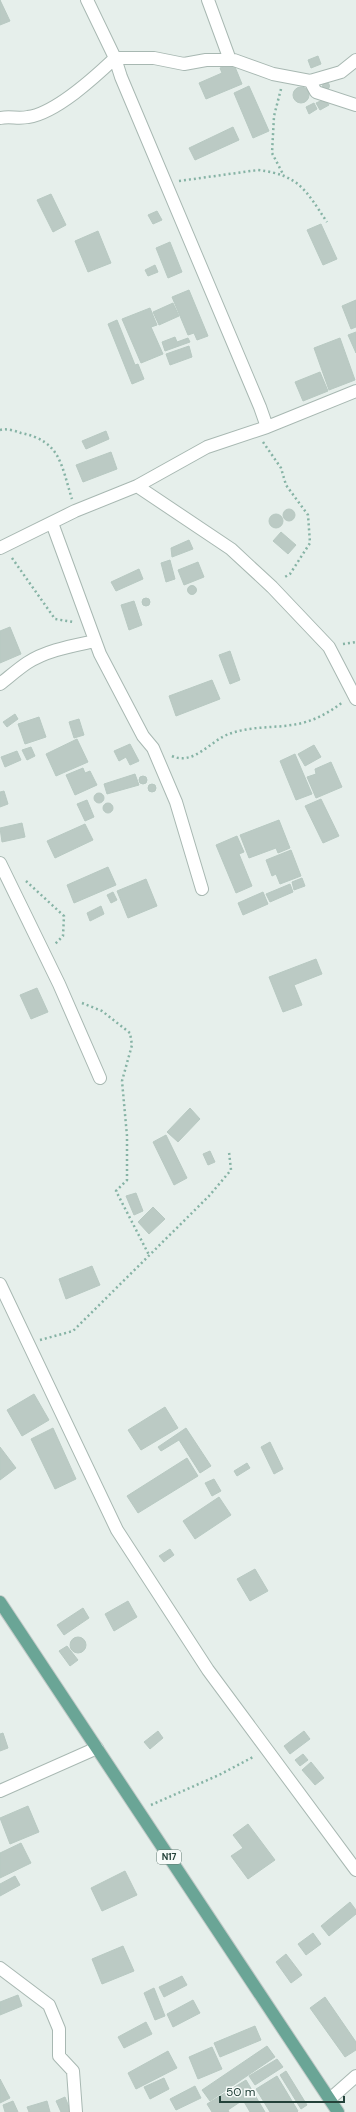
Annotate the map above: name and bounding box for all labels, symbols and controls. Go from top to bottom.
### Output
road number: N17 [157,1850,181,1864]
scale bar [220,2078,344,2104]
text: 50 m [226,2084,255,2100]

